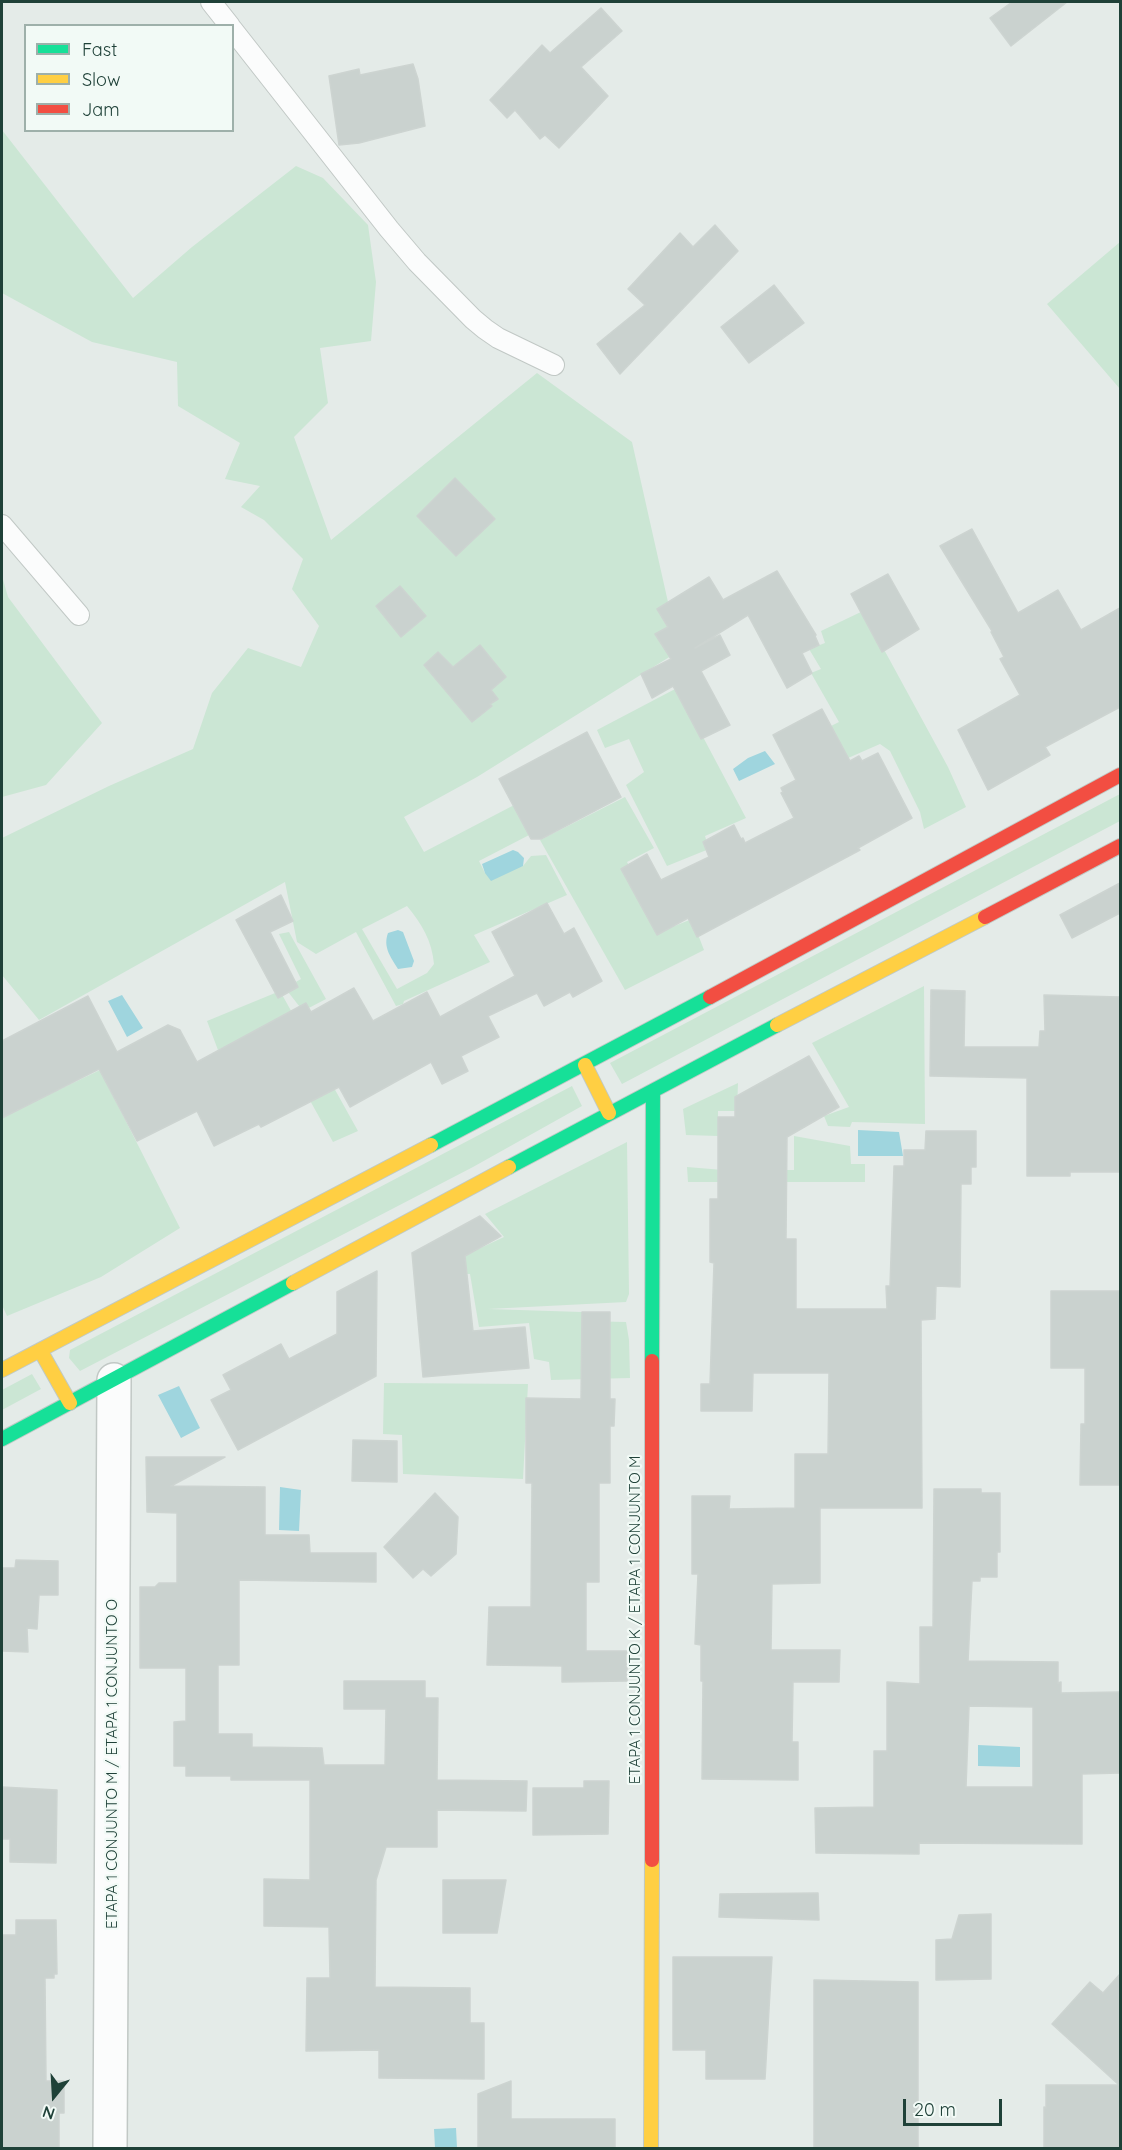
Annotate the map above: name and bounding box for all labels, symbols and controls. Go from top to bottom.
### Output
legend [24,24,234,132]
text: Fast [82,38,117,61]
text: Slow [82,68,120,91]
text: Jam [82,98,120,121]
street label: ETAPA 1 CONJUNTO K / ETAPA 1 CONJUNTO M [626,1456,644,1784]
street label: ETAPA 1 CONJUNTO M / ETAPA 1 CONJUNTO O [103,1599,121,1929]
north arrow [24,2066,84,2126]
scale bar [906,2087,1005,2125]
text: 20 m [914,2098,956,2121]
text: N [40,2102,57,2124]

